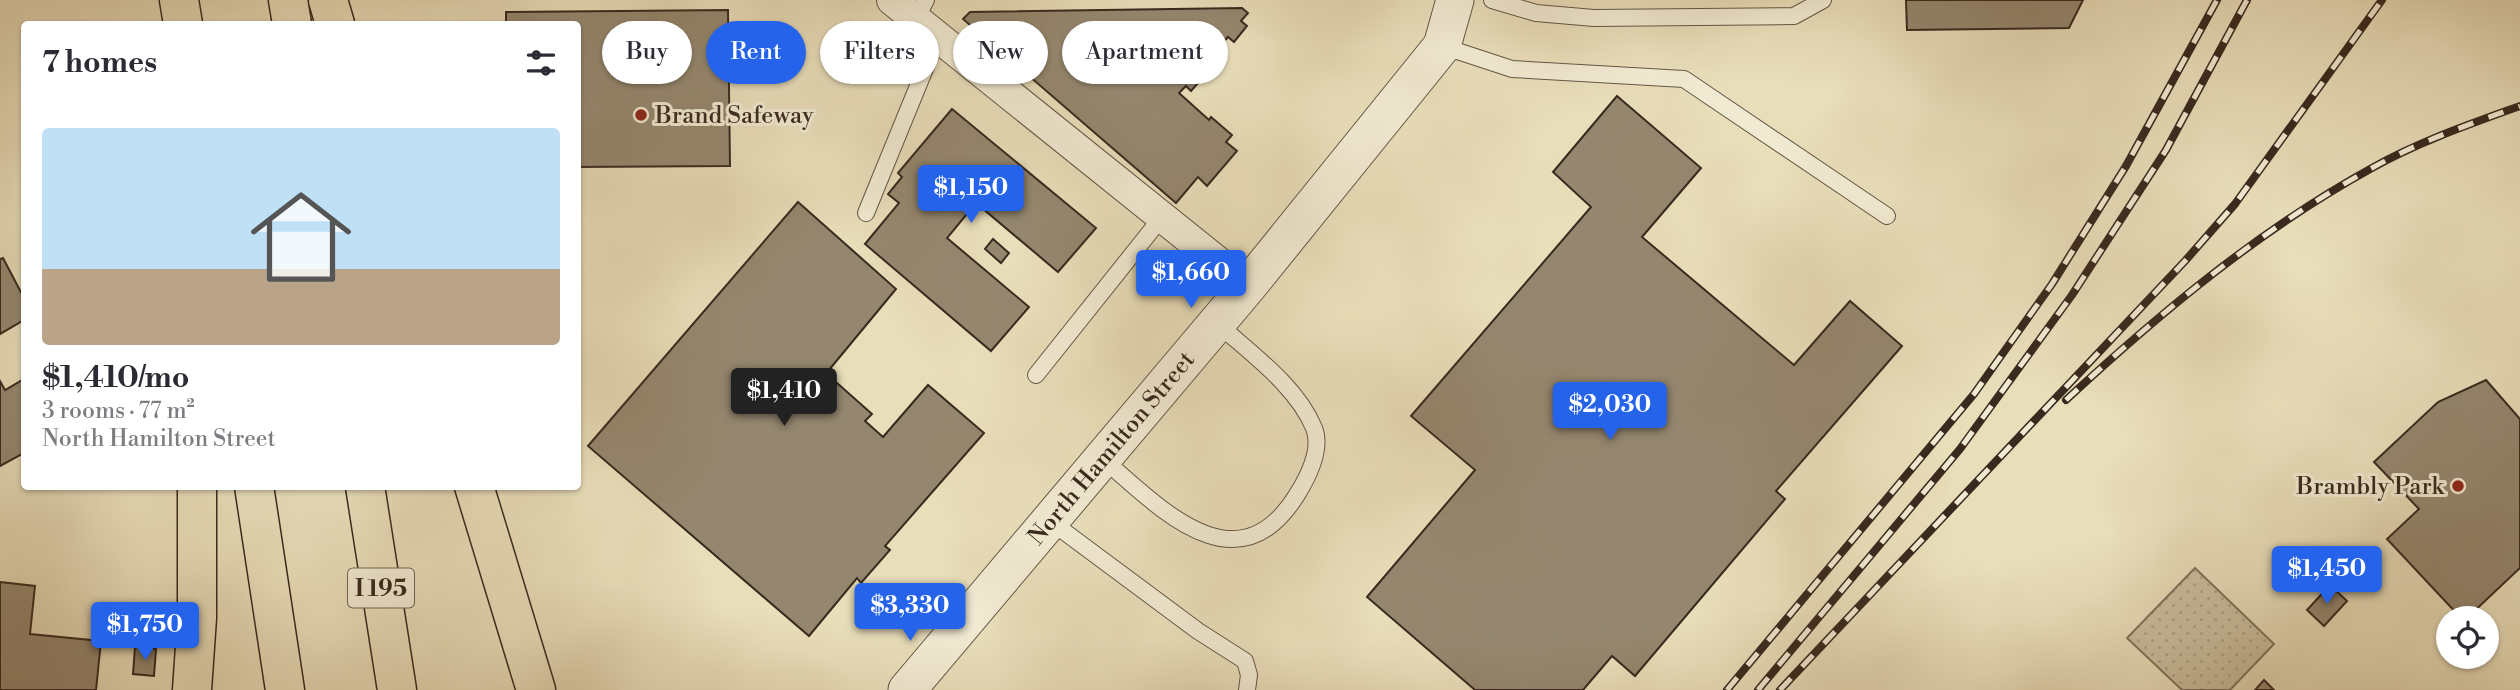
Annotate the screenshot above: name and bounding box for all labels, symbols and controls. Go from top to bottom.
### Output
chip: Buy [602,21,692,84]
chip: Rent [706,21,806,84]
chip: Filters [820,21,939,84]
chip: New [953,21,1048,84]
chip: Apartment [1062,21,1228,84]
text: 7 homes [42,44,157,82]
icon: filters [522,44,560,82]
place label: Brand Safeway [654,101,814,131]
marker: Brand Safeway [633,107,649,123]
pin: $1,150 [914,166,1028,225]
icon: home [238,174,364,300]
text: $1,150 [934,174,1008,202]
pin: $1,660 [1134,250,1248,310]
text: $1,660 [1152,259,1230,287]
street label: North Hamilton Street [1022,345,1202,552]
text: $1,410/mo [42,359,189,397]
pin: $1,410 [727,368,841,428]
text: $1,410 [747,377,821,405]
pin: $2,030 [1553,382,1667,442]
text: $2,030 [1569,391,1651,419]
text: 3 rooms · 77 m² [42,397,195,425]
text: North Hamilton Street [42,425,276,453]
place label: Brambly Park [2295,472,2445,502]
marker: Brambly Park [2450,478,2466,494]
pin: $1,450 [2270,546,2384,606]
text: $1,450 [2288,555,2366,583]
road number: I 195 [348,568,414,608]
pin: $3,330 [853,584,967,643]
text: $3,330 [870,592,950,620]
pin: $1,750 [88,602,202,662]
map controls [2436,606,2499,669]
button: locate [2436,606,2499,669]
text: $1,750 [107,611,183,639]

